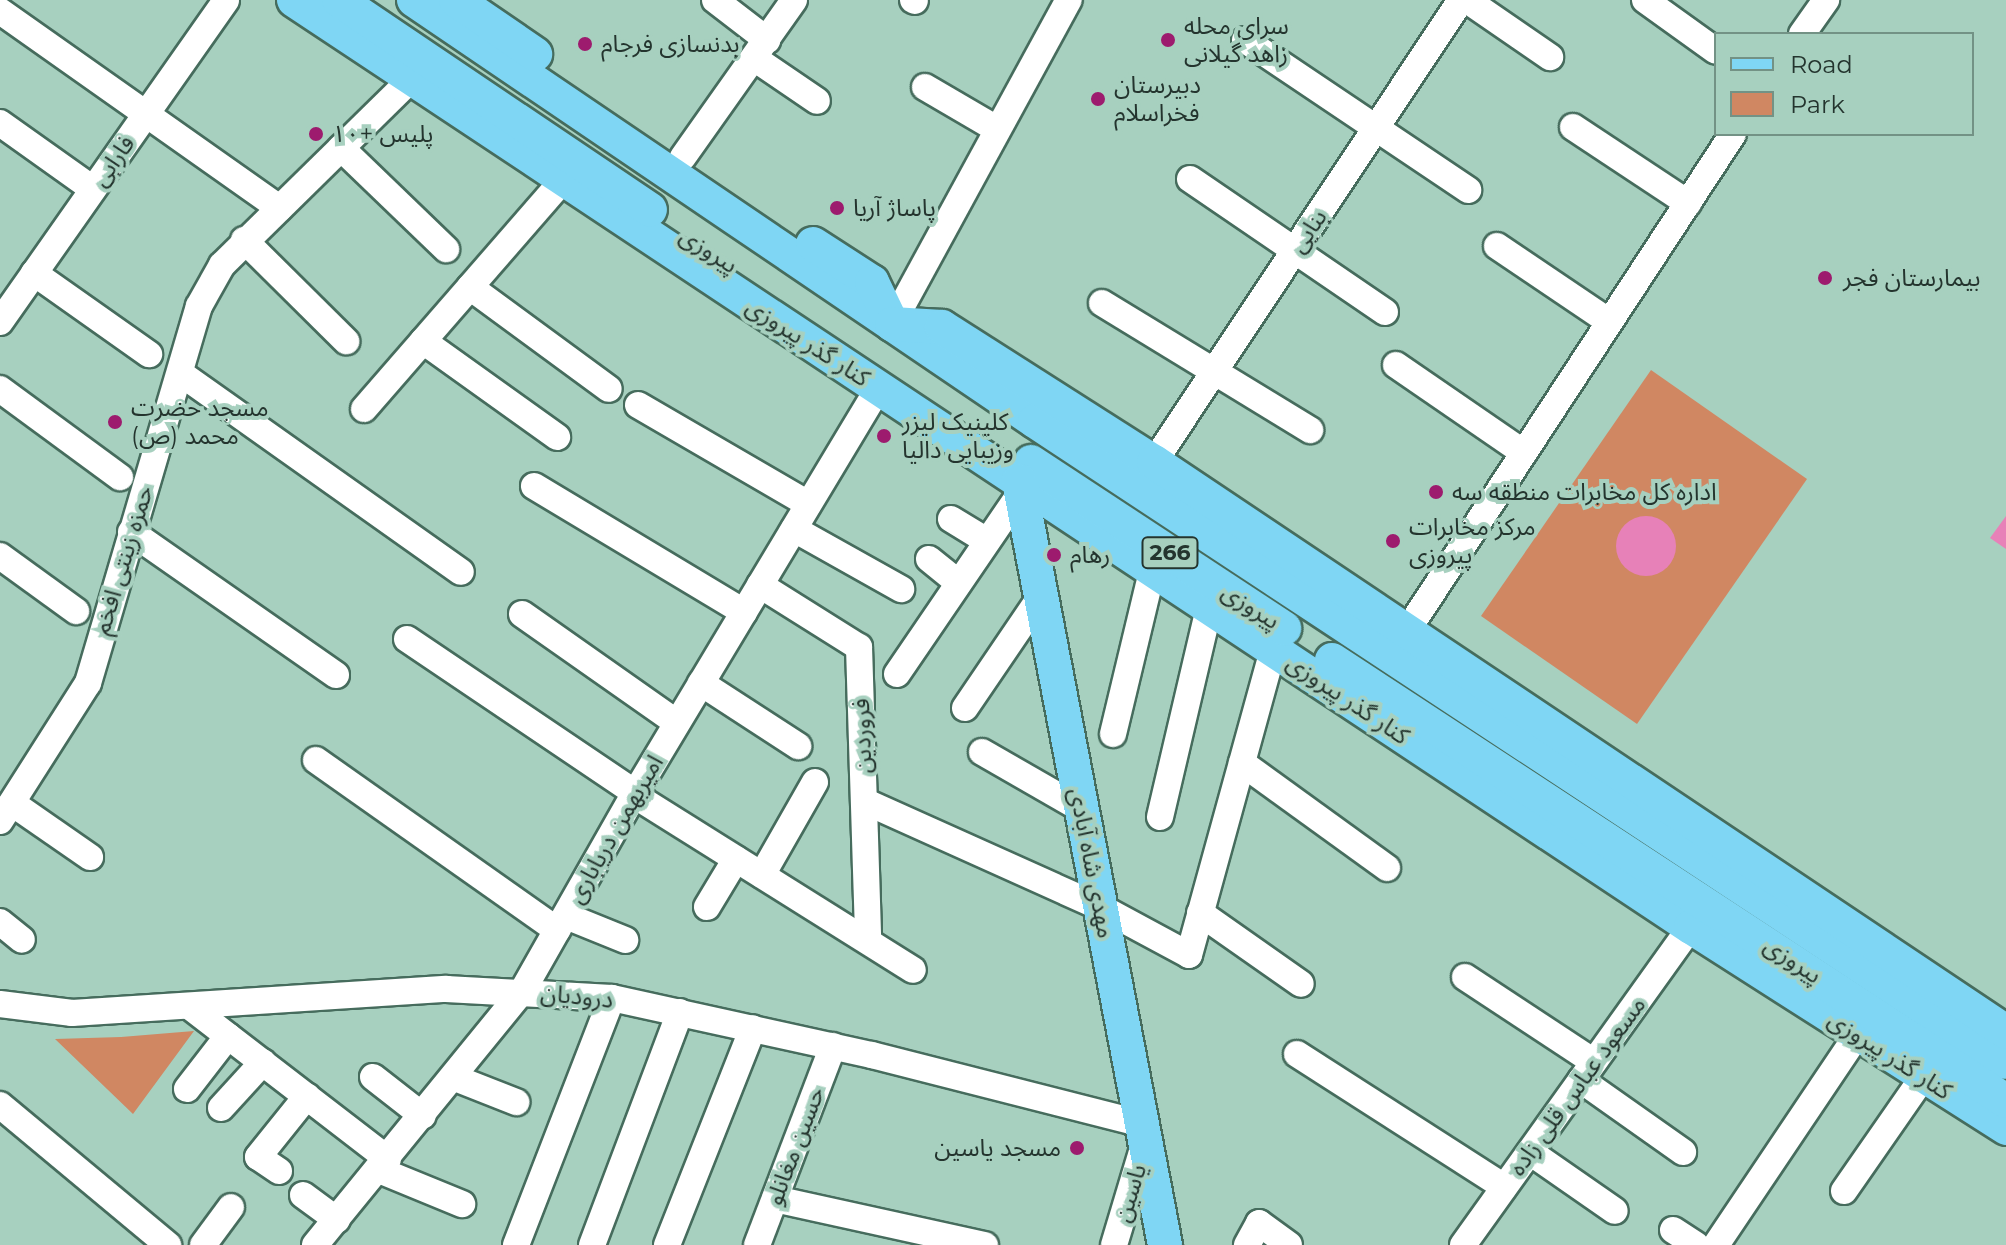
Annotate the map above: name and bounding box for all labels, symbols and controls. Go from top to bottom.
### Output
place label: سرای محله زاهد گیلانی [1184,12,1289,68]
place label: بدنسازی فرجام [601,30,739,58]
marker: سرای محله زاهد گیلانی [1159,31,1177,49]
legend [1714,32,1974,136]
marker: بدنسازی فرجام [576,35,594,53]
text: Road [1790,50,1853,79]
place label: دبیرستان فخراسلام [1114,71,1201,127]
marker: دبیرستان فخراسلام [1089,90,1107,108]
text: Park [1790,90,1845,119]
place label: پلیس +۱۰ [332,120,433,148]
marker: پلیس +۱۰ [307,125,325,143]
street label: فارابی [85,130,141,192]
place label: پاساژ آریا [853,194,936,222]
marker: پاساژ آریا [828,199,846,217]
street label: بنایی [1283,204,1333,258]
street label: پیروزی [675,221,743,279]
place label: بیمارستان فجر [1843,264,1980,292]
marker: بیمارستان فجر [1814,267,1836,289]
street label: کنار گذر پیروزی [741,291,875,393]
place label: مسجد حضرت محمد (ص) [131,394,269,450]
place label: کلینیک لیزر وزیبایی دالیا [902,408,1014,464]
marker: مسجد حضرت محمد (ص) [106,413,124,431]
marker: کلینیک لیزر وزیبایی دالیا [873,425,895,447]
place label: اداره کل مخابرات منطقه سه [1452,478,1717,506]
street label: حمزه زینتی افخم [87,482,159,638]
marker: اداره کل مخابرات منطقه سه [1427,483,1445,501]
place label: مرکز مخابرات پیروزی [1409,513,1536,569]
marker: مرکز مخابرات پیروزی [1384,532,1402,550]
road number: 266 [1140,535,1200,571]
place label: رهام [1070,541,1110,569]
marker: رهام [1045,546,1063,564]
street label: پیروزی [1217,577,1285,635]
street label: کنار گذر پیروزی [1281,648,1415,750]
street label: فروردین [846,698,878,774]
street label: امیربهمن دریاباری [561,750,669,908]
street label: مهدی شاه آبادی [1063,785,1121,941]
street label: پیروزی [1759,930,1827,990]
street label: درودیان [539,978,615,1014]
street label: مسعود عباس قلی زاده [1502,991,1652,1181]
street label: کنار گذر پیروزی [1823,1004,1957,1106]
street label: حسین مغانلو [759,1083,831,1209]
place label: مسجد یاسین [934,1134,1061,1162]
marker: مسجد یاسین [1068,1139,1086,1157]
street label: یاسین [1108,1160,1152,1226]

